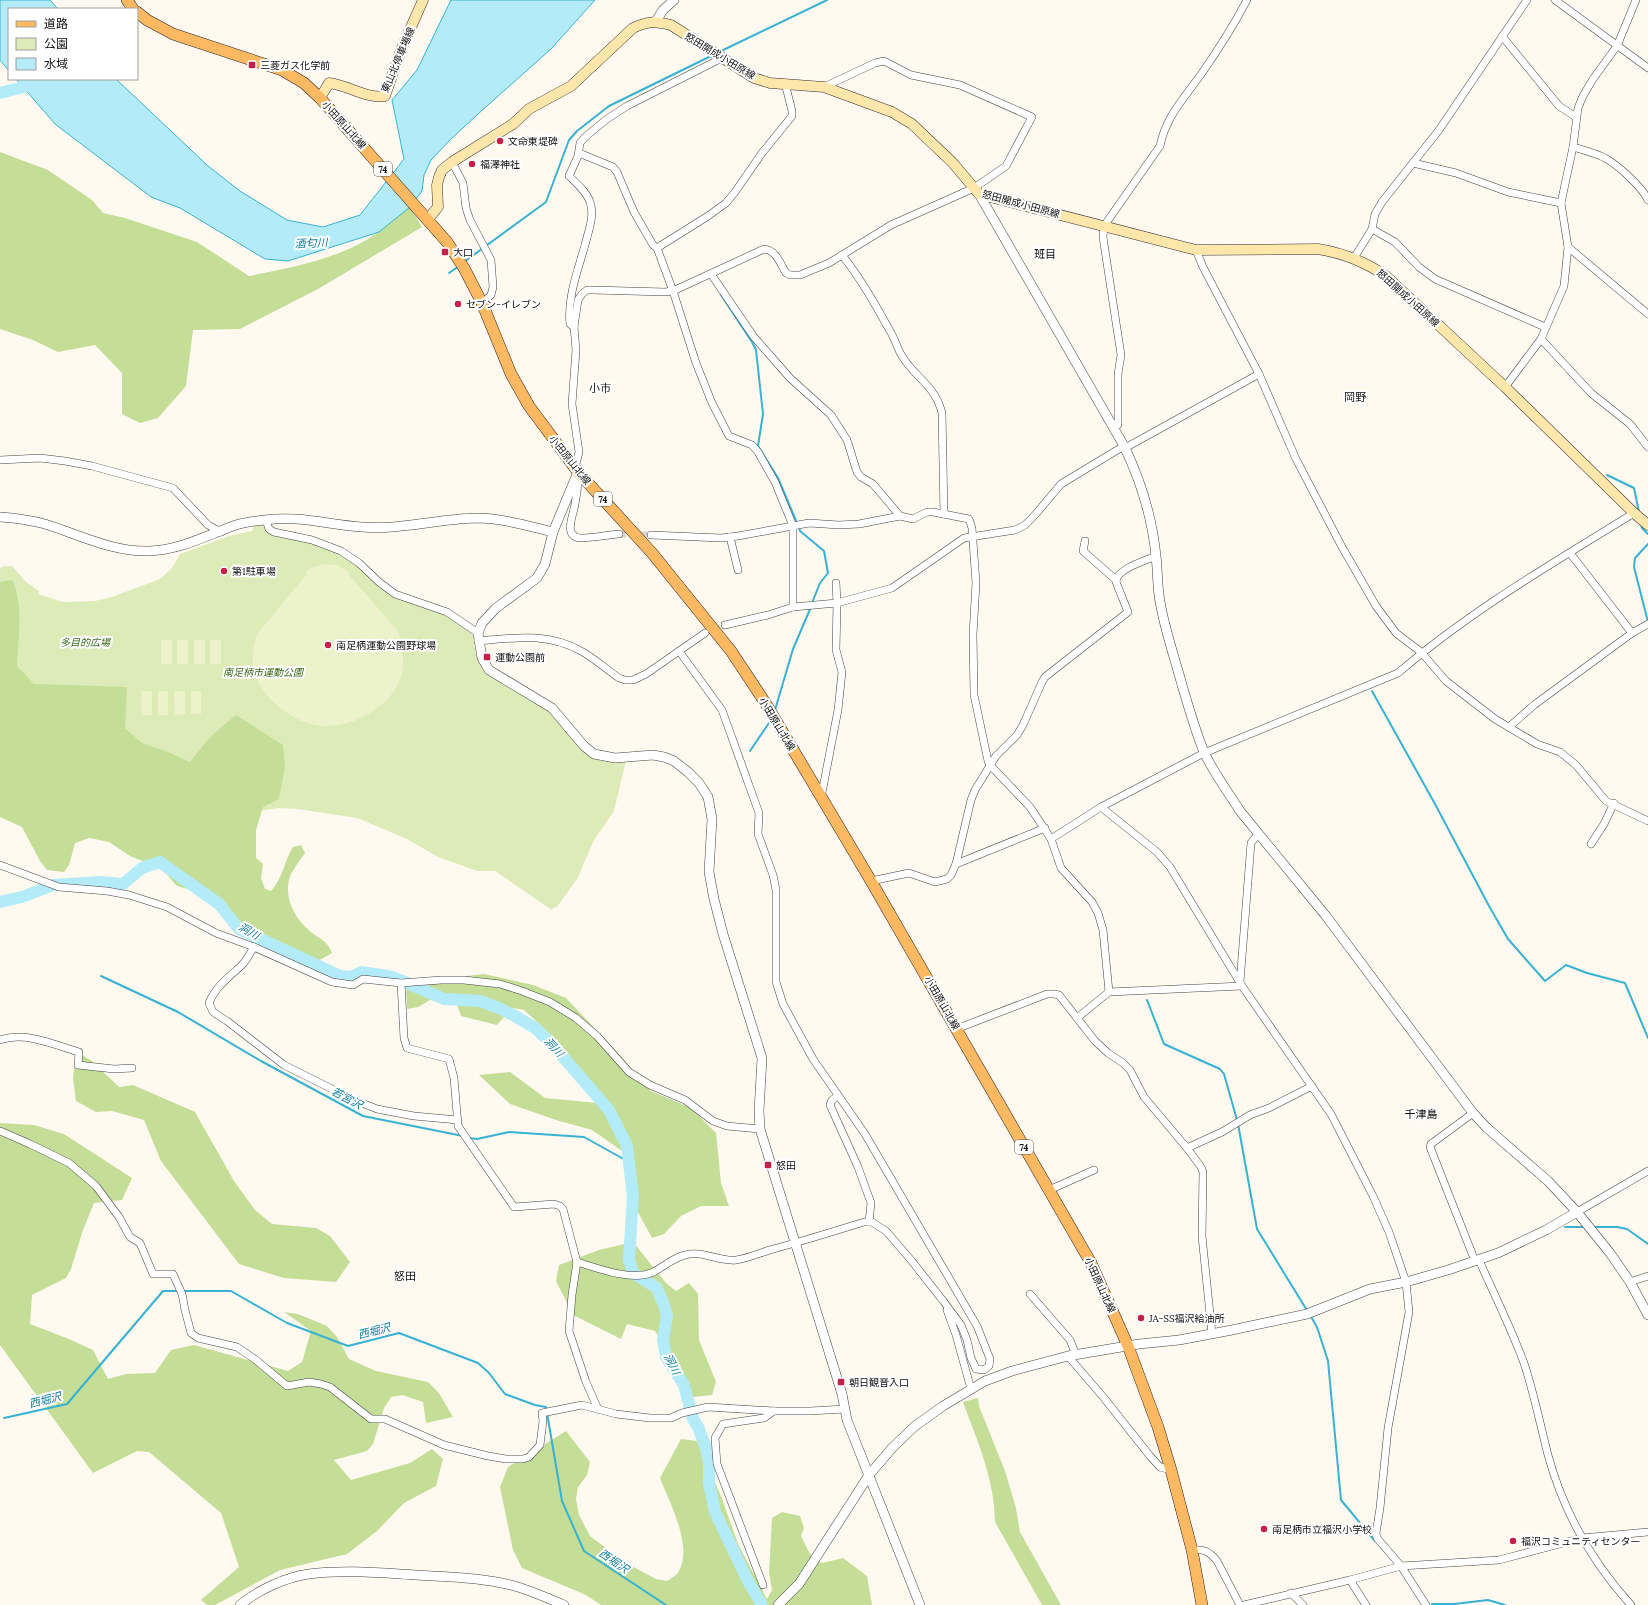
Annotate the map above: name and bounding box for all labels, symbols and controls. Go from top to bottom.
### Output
legend [8,8,138,80]
text: 道路 [44,16,68,31]
street label: 東山北停車場線 [378,25,418,95]
street label: 怒田開成小田原線 [682,30,758,82]
text: 公園 [44,36,68,51]
text: 水域 [44,56,68,71]
place label: 三菱ガス化学前 [260,59,330,72]
marker: 三菱ガス化学前 [247,60,257,70]
street label: 小田原山北線 [319,98,369,152]
place label: 文命東堤碑 [508,135,558,148]
marker: 文命東堤碑 [495,136,505,146]
place label: 福澤神社 [480,158,520,171]
marker: 福澤神社 [467,159,477,169]
road number: 74 [374,162,392,176]
street label: 怒田開成小田原線 [981,187,1061,221]
water label: 酒匂川 [294,235,329,251]
place label: 大口 [453,246,473,259]
marker: 大口 [440,247,450,257]
district label: 班目 [1034,247,1056,261]
street label: 怒田開成小田原線 [1374,266,1442,330]
place label: セブン-イレブン [466,298,541,311]
marker: セブン-イレブン [453,299,463,309]
district label: 小市 [589,381,611,395]
district label: 岡野 [1344,390,1366,404]
street label: 小田原山北線 [546,433,594,487]
road number: 74 [594,492,612,506]
place label: 第1駐車場 [232,565,276,578]
marker: 第1駐車場 [219,566,229,576]
park label: 多目的広場 [60,636,111,649]
place label: 南足柄運動公園野球場 [336,639,436,652]
marker: 南足柄運動公園野球場 [323,640,333,650]
place label: 運動公園前 [495,651,545,664]
marker: 運動公園前 [482,652,492,662]
park label: 南足柄市運動公園 [223,666,305,679]
street label: 小田原山北線 [756,695,798,753]
water label: 洞川 [236,919,263,943]
street label: 小田原山北線 [921,974,963,1032]
water label: 洞川 [541,1034,567,1061]
water label: 若宮沢 [329,1084,367,1113]
district label: 千津島 [1405,1107,1438,1121]
road number: 74 [1015,1140,1033,1154]
place label: 怒田 [776,1159,796,1172]
marker: 怒田 [763,1160,773,1170]
street label: 小田原山北線 [1081,1255,1119,1315]
district label: 怒田 [394,1269,416,1283]
place label: JA-SS福沢給油所 [1148,1312,1225,1325]
marker: JA-SS福沢給油所 [1136,1313,1146,1323]
water label: 西堀沢 [356,1320,394,1342]
water label: 洞川 [661,1351,684,1378]
place label: 朝日観音入口 [849,1376,909,1389]
marker: 朝日観音入口 [836,1377,846,1387]
water label: 西堀沢 [27,1389,65,1411]
place label: 南足柄市立福沢小学校 [1272,1523,1372,1536]
marker: 南足柄市立福沢小学校 [1259,1524,1269,1534]
place label: 福沢コミュニティセンター [1521,1535,1640,1548]
marker: 福沢コミュニティセンター [1508,1536,1518,1546]
water label: 西堀沢 [596,1546,633,1577]

